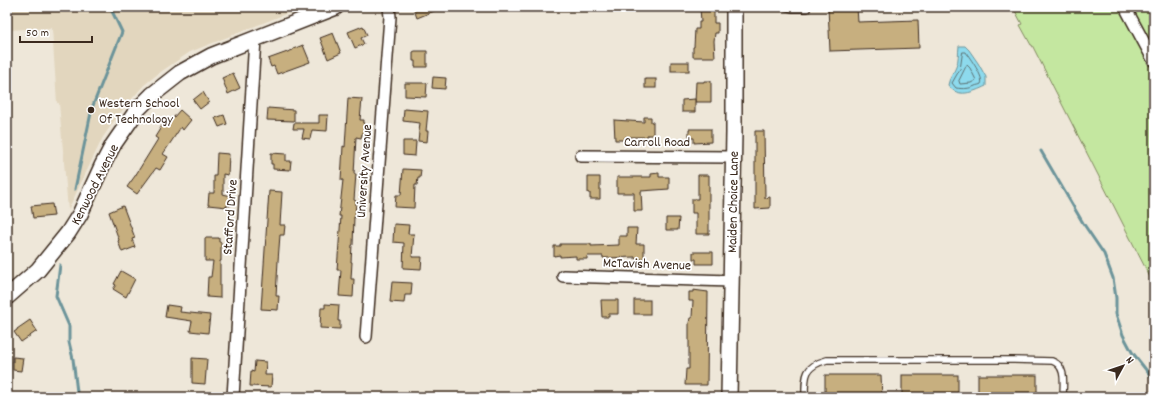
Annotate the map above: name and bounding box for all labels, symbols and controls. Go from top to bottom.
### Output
scale bar [20,18,92,44]
text: 50 m [26,25,49,42]
place label: Western School Of Technology [99,94,180,130]
marker: Western School Of Technology [86,105,96,115]
street label: University Avenue [352,124,378,219]
street label: Carroll Road [624,133,690,153]
street label: Kenwood Avenue [67,141,125,229]
street label: Maiden Choice Lane [723,151,745,253]
street label: Stafford Drive [218,179,244,256]
street label: McTavish Avenue [602,253,691,277]
north arrow [1103,346,1143,386]
text: N [1121,354,1137,369]

